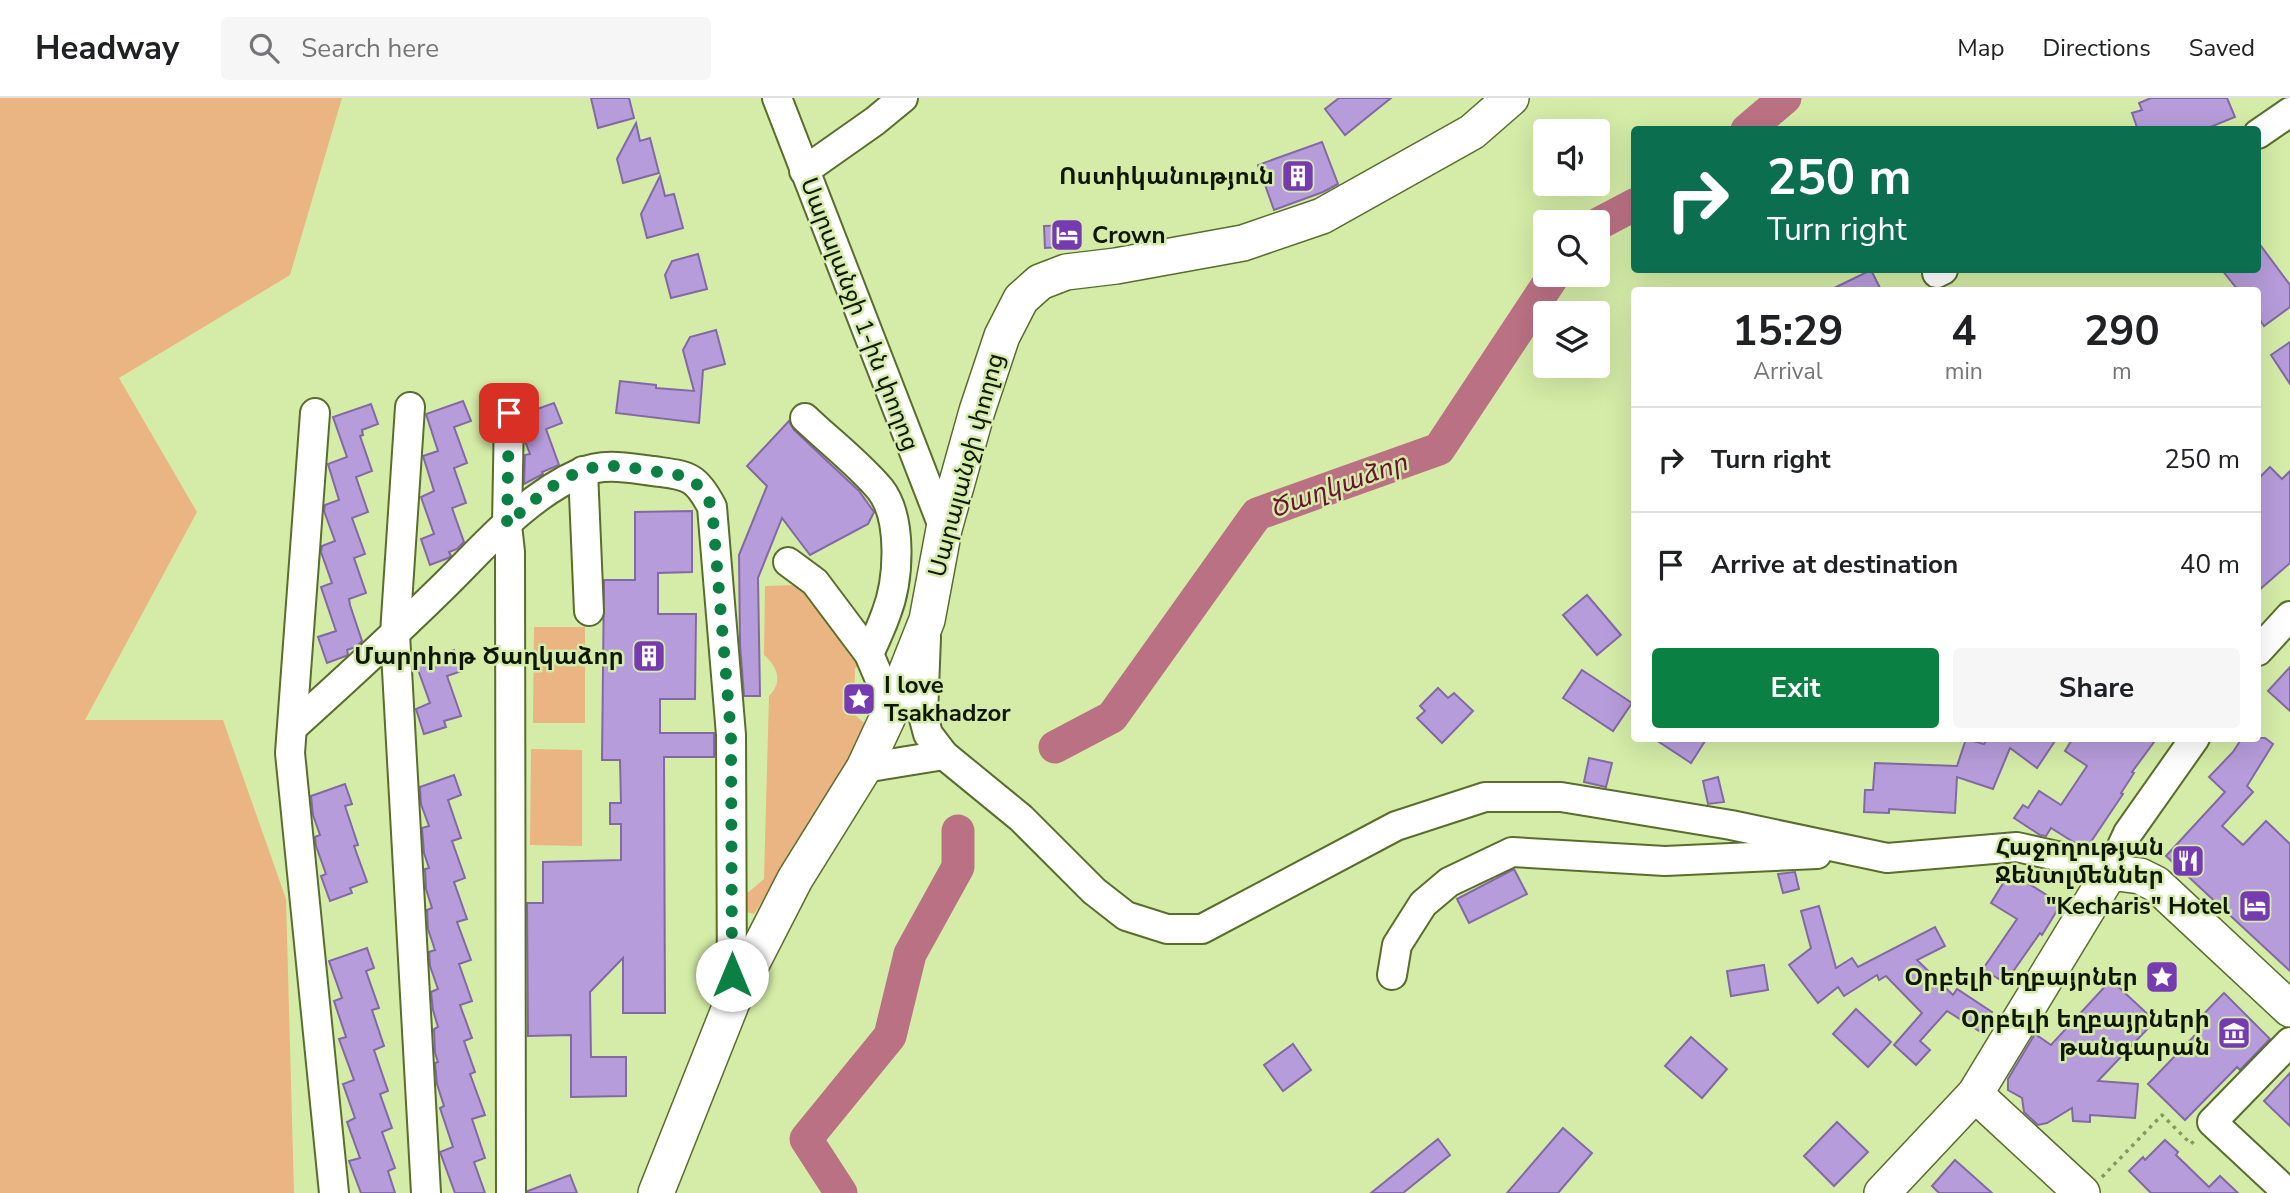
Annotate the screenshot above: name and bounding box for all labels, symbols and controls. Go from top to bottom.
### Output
search box [221,17,711,80]
text: Headway [35,26,179,71]
icon: search [245,29,283,67]
text: Search here [301,31,439,66]
text: Map [1957,32,2004,64]
text: Directions [2042,32,2151,64]
text: Saved [2189,32,2255,64]
map controls [1533,119,1610,378]
button: sound [1533,119,1610,196]
text: 250 m [1767,144,1911,211]
icon: right [1652,154,1743,245]
building icon: Ոստիկանություն [1279,157,1317,195]
place label: Ոստիկանություն [1059,160,1274,192]
street label: Սարալանջի 1-ին փողոց [793,173,927,455]
text: Turn right [1767,208,1907,251]
button: search [1533,210,1610,287]
hotel icon: Crown [1048,216,1086,254]
place label: Crown [1092,219,1166,251]
button: layers [1533,301,1610,378]
text: 15:29 [1732,303,1843,360]
text: 4 [1951,303,1976,360]
text: 290 [2084,303,2160,360]
street label: Սարալանջի փողոց [921,349,1011,581]
text: Arrival [1753,356,1822,387]
text: min [1945,356,1983,387]
text: m [2112,356,2132,387]
pin [479,383,539,443]
icon: arrive [490,394,528,432]
icon: right [1652,441,1690,479]
text: Turn right [1711,442,1830,477]
text: 250 m [2164,442,2240,477]
water label: Ծաղկաձոր [1265,444,1412,527]
icon: arrive [1652,546,1690,584]
text: Arrive at destination [1711,547,1958,582]
text: 40 m [2180,547,2240,582]
building icon: Մարրիոթ Ծաղկաձոր [630,637,668,675]
place label: Մարրիոթ Ծաղկաձոր [354,640,624,672]
button: Exit [1652,648,1939,728]
button: Share [1953,648,2240,728]
place label: I love Tsakhadzor [884,669,1011,729]
place icon: I love Tsakhadzor [840,680,878,718]
place label: Հաջողության Ջենտլմեններ [1995,831,2164,891]
restaurant icon: Հաջողության Ջենտլմեններ [2169,842,2207,880]
hotel icon: "Kecharis" Hotel [2236,887,2274,925]
place label: "Kecharis" Hotel [2046,890,2230,922]
position arrow [695,938,769,1012]
place icon: Օրբելի եղբայրներ [2143,958,2181,996]
place label: Օրբելի եղբայրներ [1904,961,2138,993]
place label: Օրբելի եղբայրների թանգարան [1961,1003,2210,1063]
museum icon: Օրբելի եղբայրների թանգարան [2215,1014,2253,1052]

